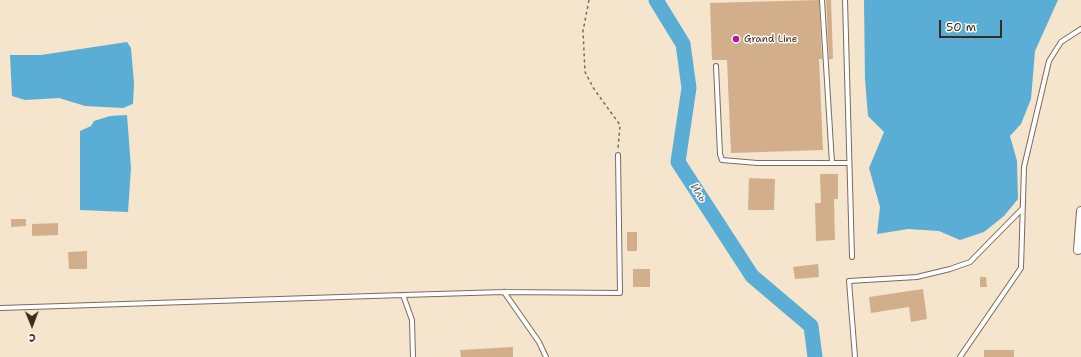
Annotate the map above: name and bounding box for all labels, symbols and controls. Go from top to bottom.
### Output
scale bar [941,12,1004,38]
text: 50 m [946,19,976,35]
place label: Grand Line [744,33,797,45]
marker: Grand Line [731,34,741,44]
water label: Иль [687,181,709,205]
north arrow [12,305,52,345]
text: С [29,330,36,345]

